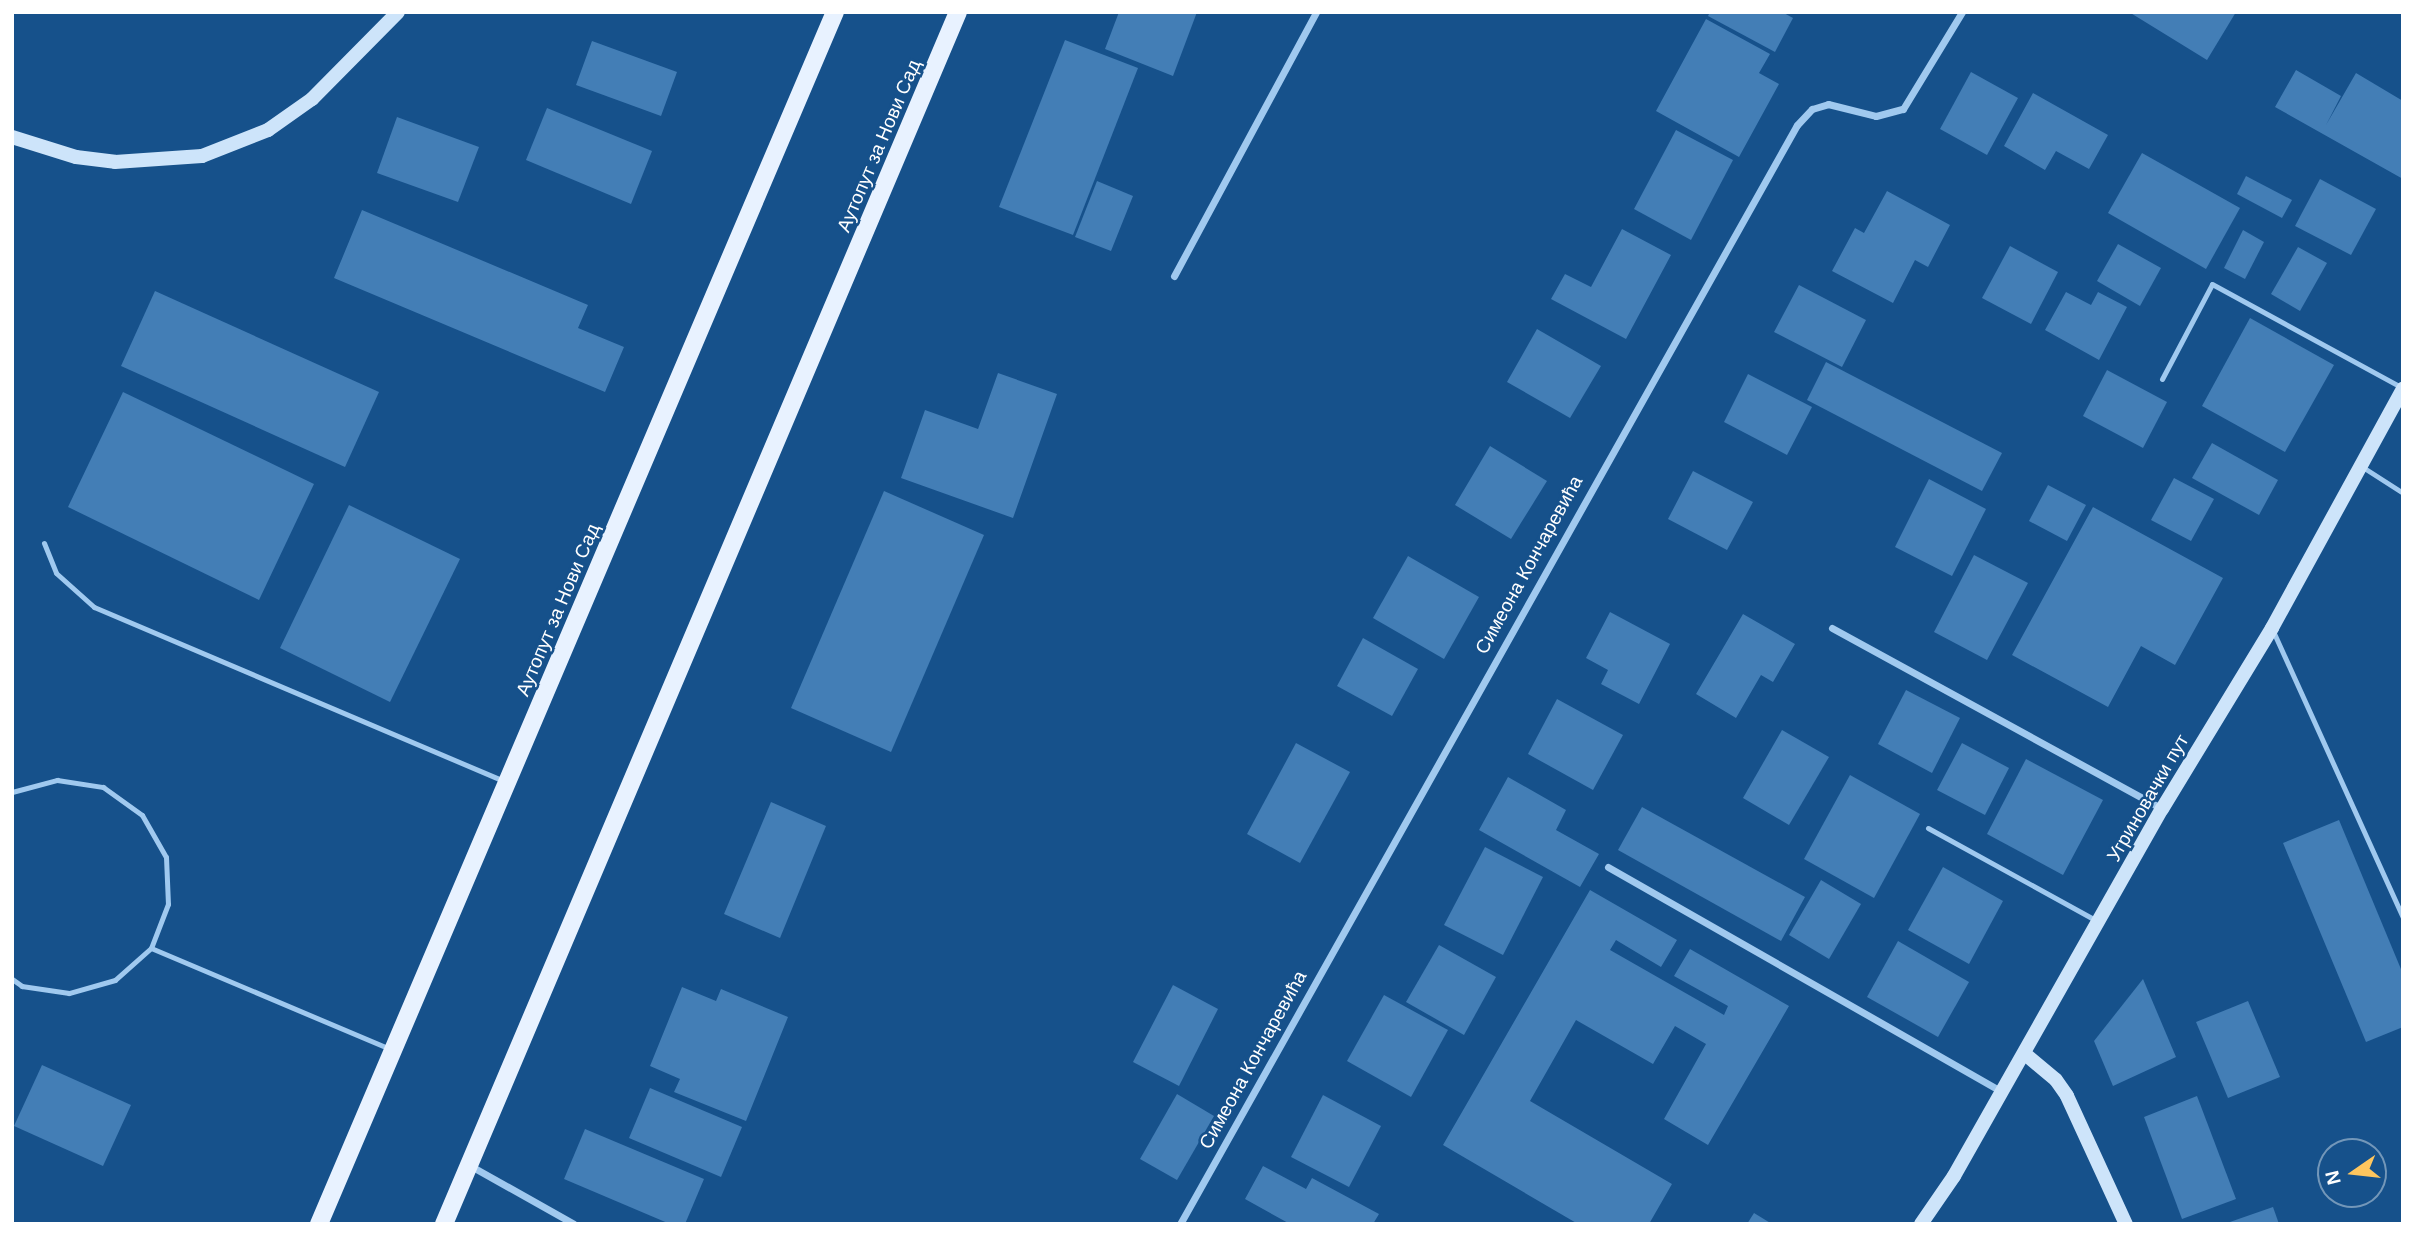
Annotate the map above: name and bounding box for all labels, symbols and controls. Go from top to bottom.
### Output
street label: Аутопут за Нови Сад [832,56,926,236]
street label: Симеона Кончаревића [1470,472,1588,658]
street label: Аутопут за Нови Сад [511,520,605,700]
street label: Угриновачки пут [2102,730,2194,866]
street label: Симеона Кончаревића [1194,967,1312,1153]
north arrow [2317,1138,2387,1208]
text: N [2321,1169,2345,1187]

